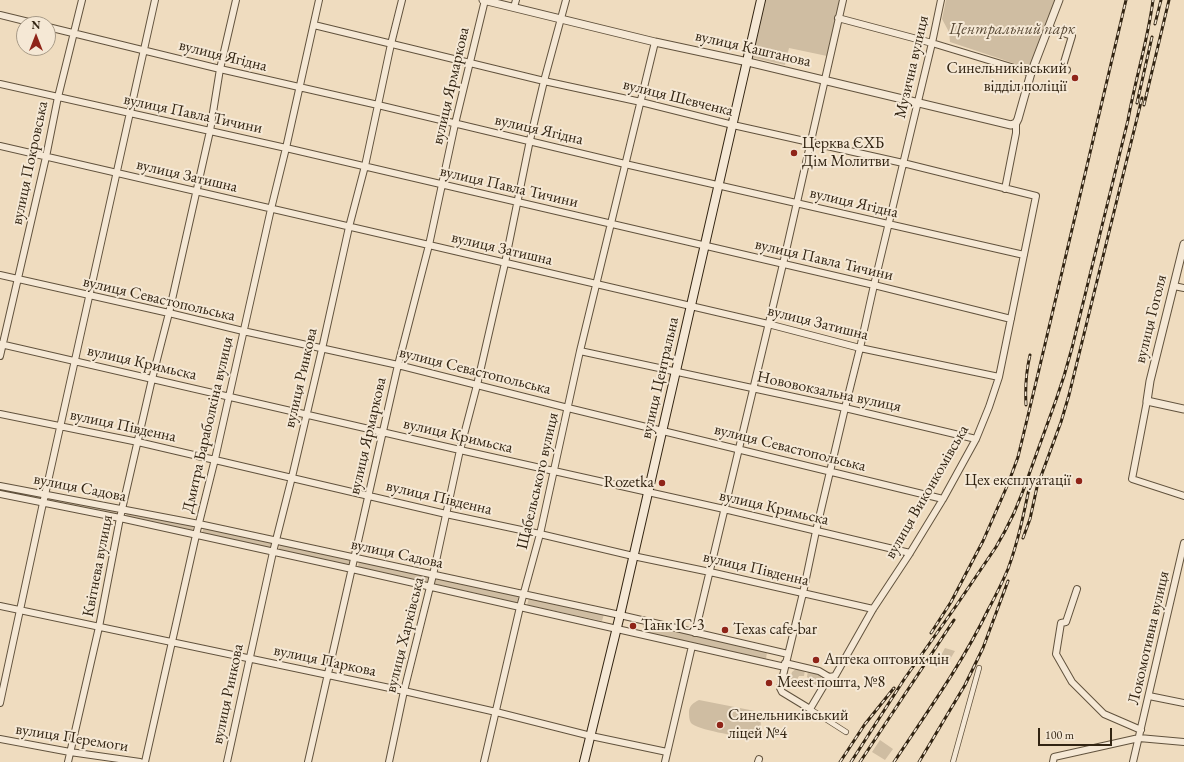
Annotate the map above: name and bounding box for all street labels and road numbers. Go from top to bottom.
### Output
street label: Музична вулиця [891,14,933,120]
street label: вулиця Ярмаркова [428,25,474,147]
street label: вулиця Каштанова [693,26,813,72]
street label: вулиця Ягідна [177,36,269,76]
street label: вулиця Шевченка [621,75,735,121]
street label: вулиця Павла Тичини [122,90,264,138]
street label: вулиця Покровська [8,99,52,227]
street label: вулиця Ягідна [493,111,585,149]
street label: вулиця Затишна [135,155,239,197]
street label: вулиця Павла Тичини [438,162,580,212]
street label: вулиця Ягідна [808,184,900,222]
street label: вулиця Затишна [450,228,554,270]
street label: вулиця Павла Тичини [753,235,895,285]
street label: вулиця Севастопольська [81,272,237,326]
street label: вулиця Гоголя [1131,273,1171,365]
street label: вулиця Затишна [766,301,870,345]
street label: вулиця Центральна [637,315,683,441]
street label: вулиця Ринкова [280,326,322,430]
street label: Дмитра Бараболкіна вулиця [178,335,238,515]
street label: вулиця Кримьска [85,341,199,385]
street label: вулиця Севастопольська [397,343,553,399]
street label: Нововокзальна вулиця [755,367,903,417]
street label: вулиця Ярмаркова [345,375,391,497]
street label: вулиця Південна [68,405,178,447]
street label: Щабельського вулиця [513,411,563,551]
street label: вулиця Кримьска [401,414,515,458]
street label: вулиця Севастопольська [712,420,868,476]
street label: вулиця Виконкомівська [881,422,973,562]
street label: вулиця Садова [32,470,128,506]
street label: вулиця Південна [384,476,494,520]
street label: вулиця Кримьска [717,486,831,530]
street label: Квітнева вулиця [79,513,117,619]
street label: вулиця Садова [349,535,445,573]
street label: вулиця Південна [701,547,811,591]
street label: Локомотивна вулиця [1124,569,1174,707]
street label: вулиця Харківська [381,575,429,695]
street label: вулиця Паркова [272,641,378,681]
street label: вулиця Ринкова [208,642,248,746]
street label: вулиця Перемоги [14,720,130,756]

